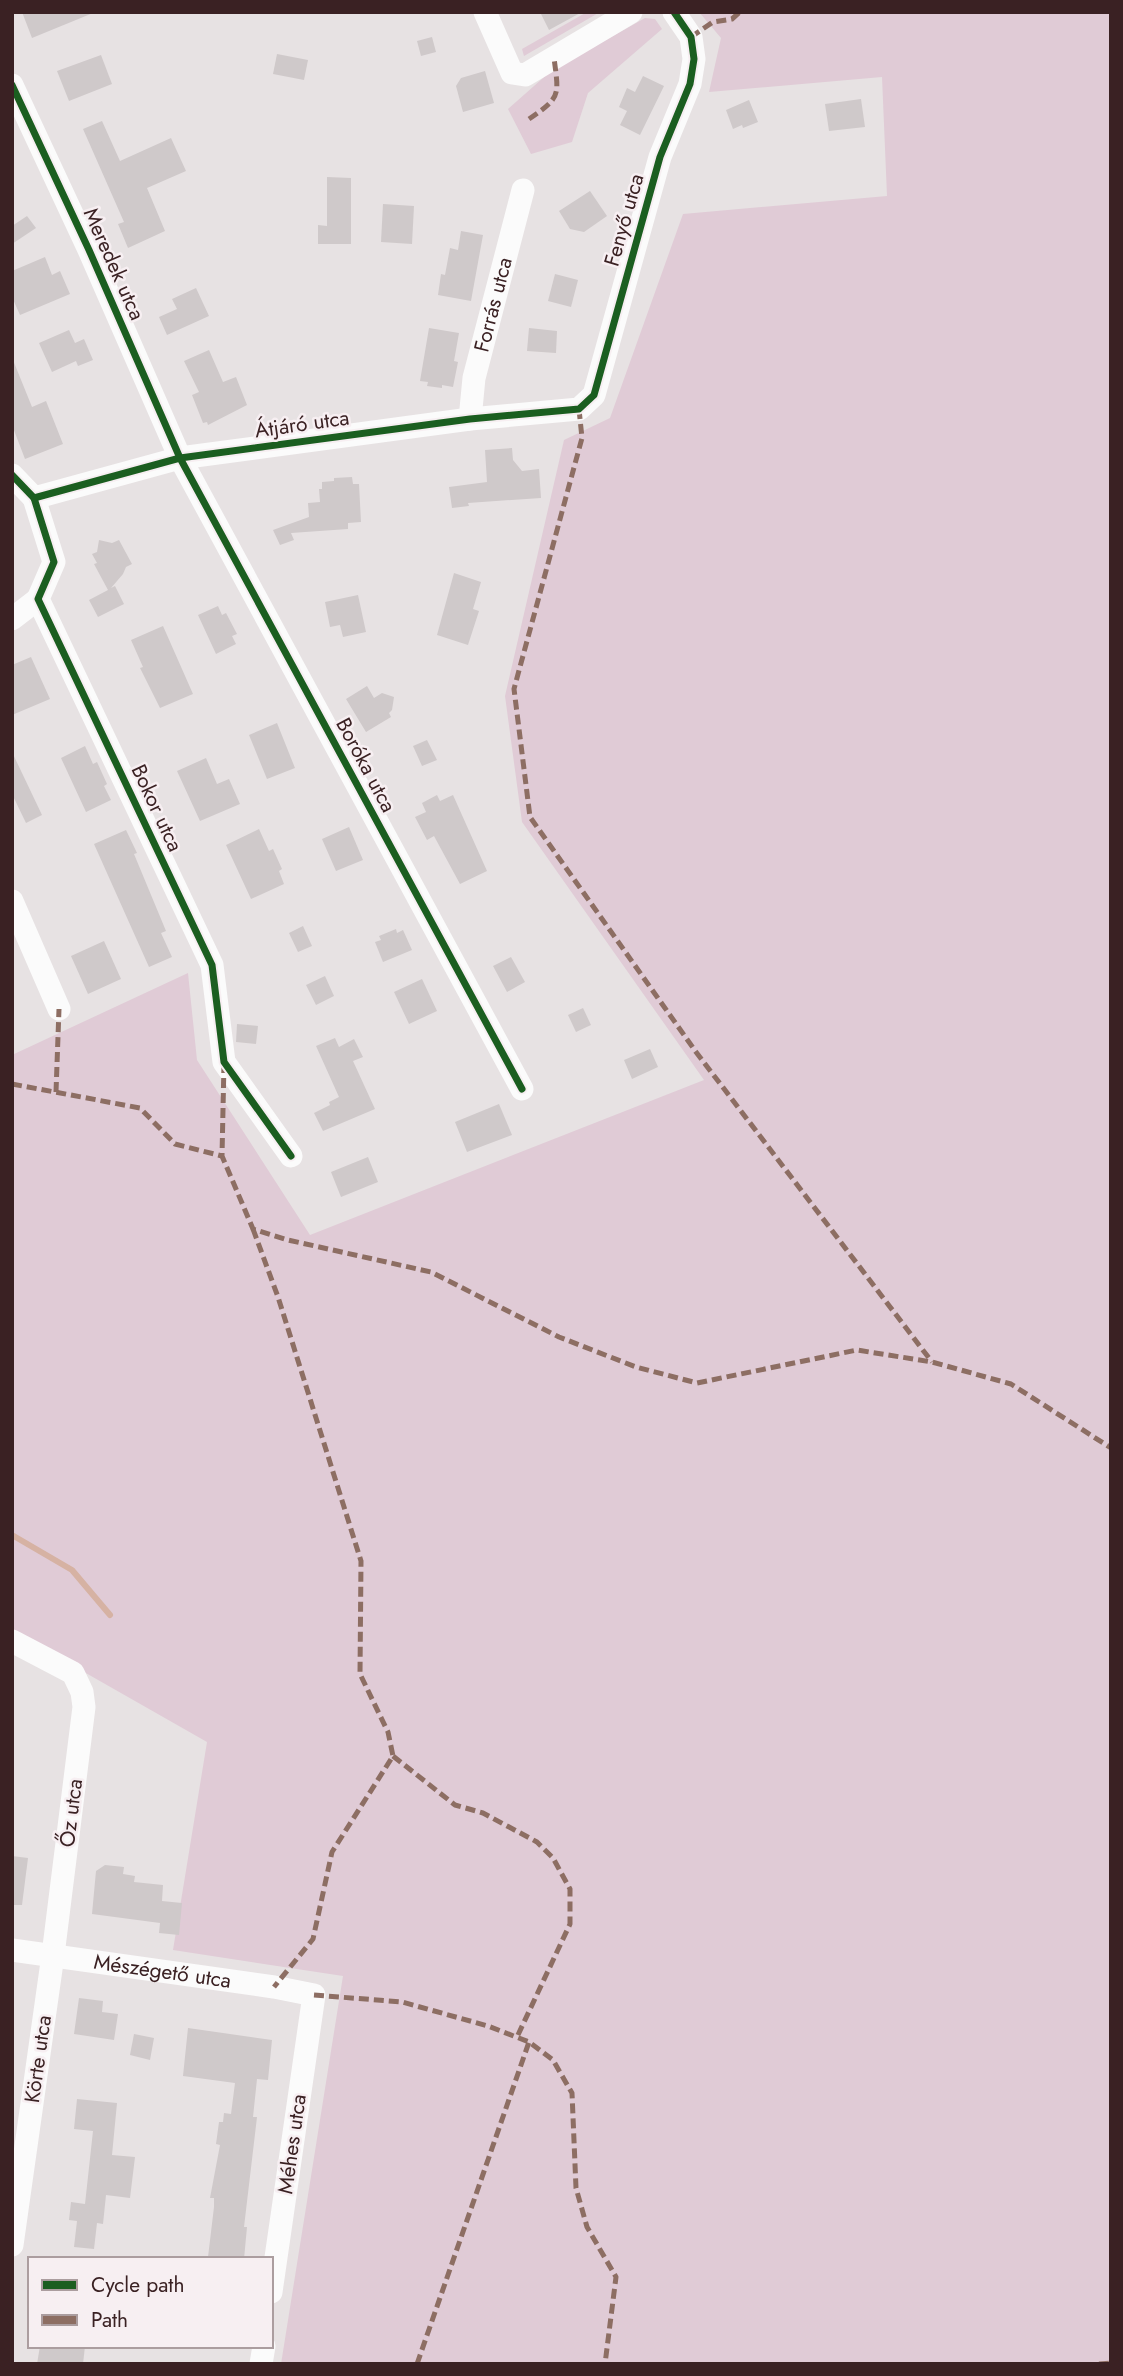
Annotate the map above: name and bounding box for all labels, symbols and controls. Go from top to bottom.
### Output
street label: Fenyő utca [597,170,651,270]
street label: Meredek utca [76,203,152,325]
street label: Forrás utca [466,254,520,355]
street label: Átjáró utca [253,403,351,445]
street label: Boróka utca [328,712,404,818]
street label: Bokor utca [124,759,190,857]
street label: Őz utca [52,1777,90,1849]
street label: Mészégető utca [92,1947,233,1996]
street label: Körte utca [17,2013,59,2105]
street label: Méhes utca [270,2092,314,2196]
legend [28,2257,273,2348]
text: Cycle path [91,2270,184,2300]
text: Path [91,2305,128,2335]

